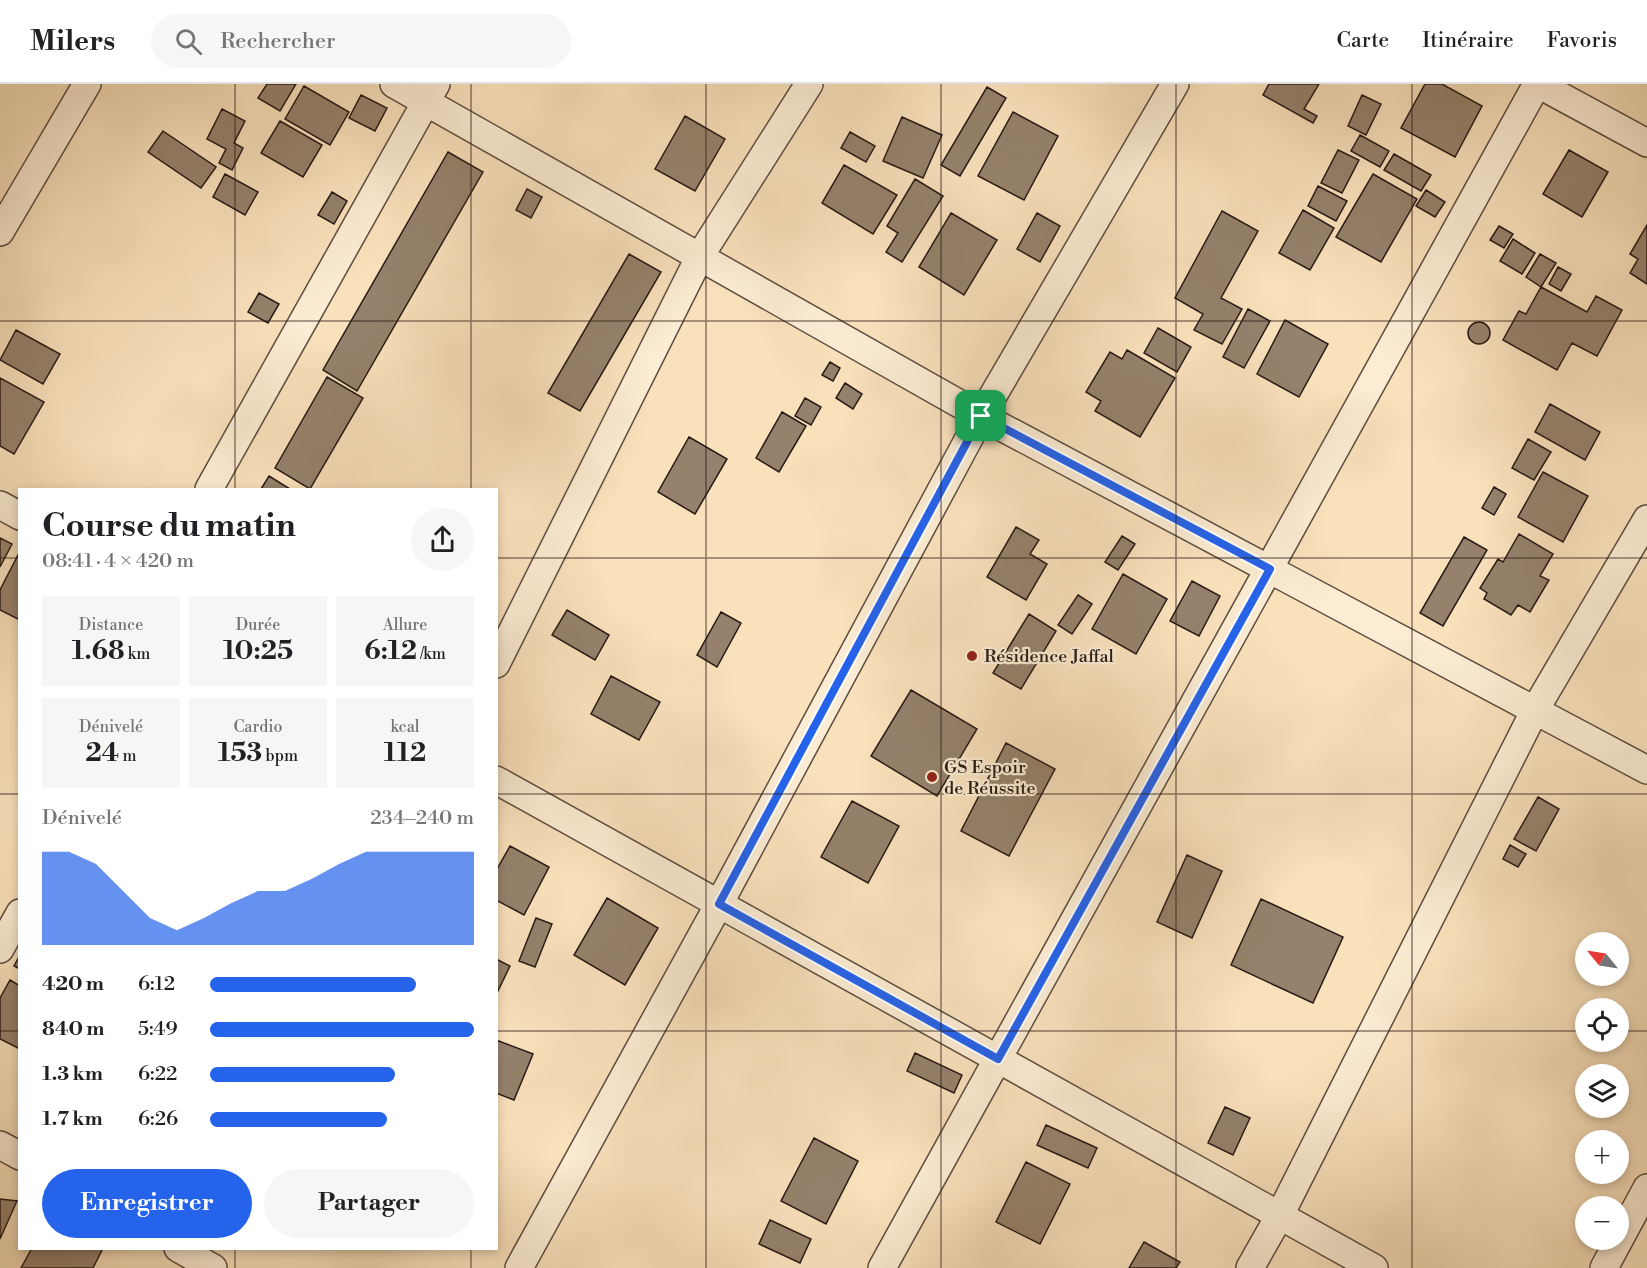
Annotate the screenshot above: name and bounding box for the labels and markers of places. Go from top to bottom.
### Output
pin [955,390,1006,441]
place label: Résidence Jaffal [984,645,1115,668]
marker: Résidence Jaffal [965,649,979,663]
place label: GS Espoir de Réussite [944,756,1035,800]
marker: GS Espoir de Réussite [925,770,939,784]

